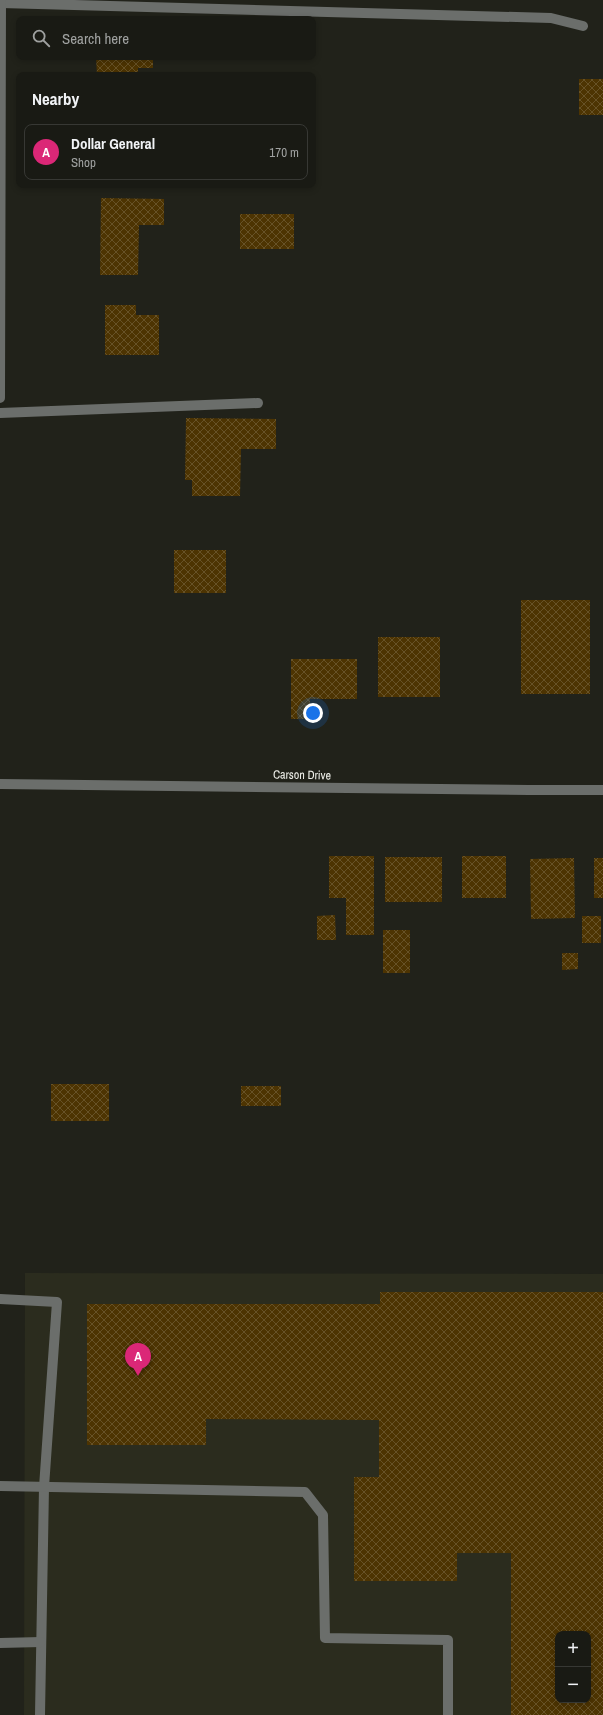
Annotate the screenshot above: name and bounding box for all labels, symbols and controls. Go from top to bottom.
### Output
search box [16,16,316,60]
icon: search [30,27,52,49]
text: Search here [62,28,129,49]
text: Nearby [32,87,79,110]
text: Dollar General [71,133,155,154]
text: A [42,144,50,161]
text: 170 m [269,144,299,161]
text: Shop [71,154,96,171]
your location [303,703,323,723]
street label: Carson Drive [273,766,331,784]
pin: A [125,1343,151,1376]
map controls [555,1631,591,1703]
button: + [555,1631,591,1667]
button: − [555,1667,591,1703]

